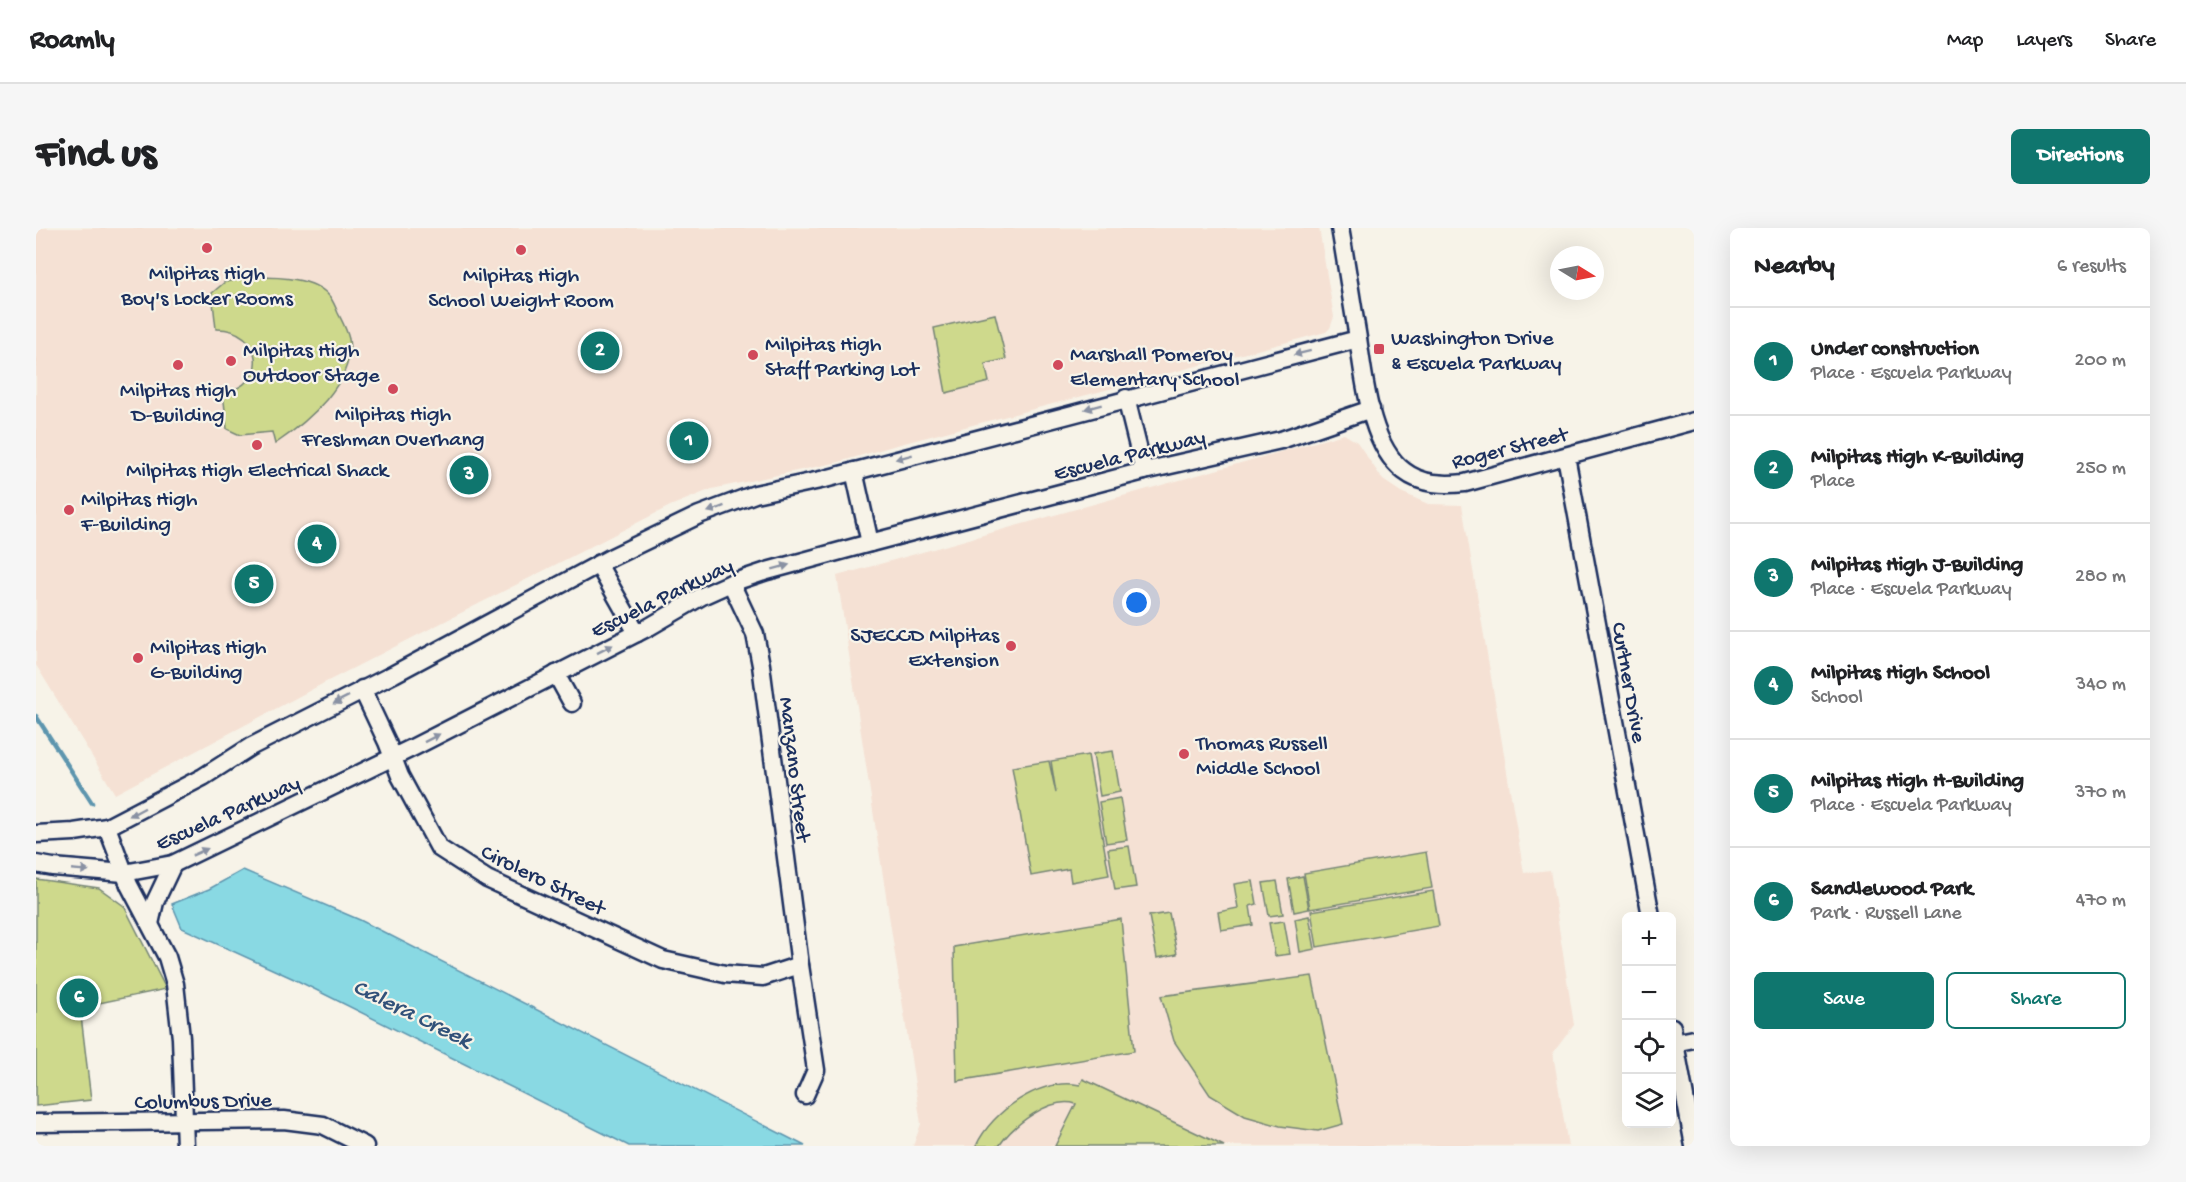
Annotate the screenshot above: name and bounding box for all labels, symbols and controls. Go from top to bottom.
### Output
text: Roamly [30,25,115,58]
text: Map [1947,29,1983,54]
text: Layers [2016,29,2072,54]
text: Share [2105,29,2156,54]
button: Directions [2011,129,2150,184]
text: Find us [36,132,156,181]
marker: Milpitas High Boy's Locker Rooms [200,241,214,255]
marker: Milpitas High School Weight Room [514,243,528,257]
north arrow [1550,246,1604,300]
text: Nearby [1754,252,1835,283]
text: 6 results [2057,256,2126,279]
place label: Milpitas High Boy's Locker Rooms [120,262,294,313]
place label: Milpitas High School Weight Room [428,264,614,315]
place label: Washington Drive & Escuela Parkway [1391,327,1562,378]
pin: 2 [580,328,620,374]
place label: Milpitas High Staff Parking Lot [765,333,920,384]
text: Under construction [1811,337,1979,363]
place label: Milpitas High Outdoor Stage [243,339,380,390]
marker: Washington Drive & Escuela Parkway [1372,342,1386,356]
place label: Marshall Pomeroy Elementary School [1070,343,1240,394]
marker: Milpitas High Staff Parking Lot [746,348,760,362]
one-way arrow [1293,349,1311,359]
text: 1 [1769,350,1778,373]
text: 200 m [2075,350,2126,373]
marker: Milpitas High Outdoor Stage [224,354,238,368]
marker: Milpitas High D-Building [171,358,185,372]
marker: Marshall Pomeroy Elementary School [1051,358,1065,372]
text: Place · Escuela Parkway [1811,363,2012,386]
place label: Milpitas High D-Building [120,379,237,430]
marker: Milpitas High Freshman Overhang [386,382,400,396]
place label: Milpitas High Freshman Overhang [301,403,484,454]
one-way arrow [1084,403,1102,412]
pin: 1 [670,418,708,464]
street label: Roger Street [1449,422,1573,477]
street label: Escuela Parkway [1051,425,1209,488]
marker: Milpitas High Electrical Shack [250,438,264,452]
text: Milpitas High K-Building [1811,445,2024,471]
pin: 3 [450,452,488,498]
one-way arrow [895,453,913,463]
text: 2 [1769,458,1778,481]
text: 250 m [2075,458,2126,481]
place label: Milpitas High Electrical Shack [126,459,390,485]
text: Place [1811,471,1855,494]
place label: Milpitas High F-Building [80,488,198,539]
marker: Milpitas High F-Building [62,503,76,517]
one-way arrow [707,504,725,514]
pin: 4 [298,522,336,566]
text: Milpitas High J-Building [1811,553,2023,579]
street label: Escuela Parkway [587,554,738,645]
pin: 5 [234,562,274,606]
one-way arrow [773,562,791,571]
text: 3 [1768,566,1779,589]
text: 280 m [2075,566,2126,589]
text: Place · Escuela Parkway [1811,579,2012,602]
your location [1122,588,1151,617]
street label: Curtner Drive [1604,620,1651,746]
place label: SJECCD Milpitas Extension [850,624,1000,675]
place label: Milpitas High G-Building [150,636,267,687]
marker: SJECCD Milpitas Extension [1004,639,1018,653]
one-way arrow [597,644,614,653]
marker: Milpitas High G-Building [131,651,145,665]
text: Milpitas High School [1811,661,1990,687]
text: 4 [1769,674,1778,697]
text: 340 m [2076,674,2126,697]
text: School [1811,687,1863,710]
one-way arrow [332,695,349,705]
street label: Manzano Street [771,696,815,845]
place label: Thomas Russell Middle School [1194,732,1328,783]
one-way arrow [423,733,440,742]
marker: Thomas Russell Middle School [1177,747,1191,761]
text: Milpitas High H-Building [1811,769,2024,795]
street label: Escuela Parkway [152,771,305,858]
text: 5 [1768,782,1779,805]
text: 370 m [2075,782,2126,805]
text: Place · Escuela Parkway [1811,795,2012,818]
one-way arrow [128,807,145,817]
street label: Cirolero Street [476,840,611,924]
one-way arrow [192,847,210,857]
one-way arrow [70,865,89,875]
text: Sandlewood Park [1811,877,1973,903]
text: 6 [1768,890,1779,913]
text: 470 m [2076,890,2126,913]
text: Park · Russell Lane [1811,903,1962,926]
map controls [1622,912,1676,1128]
button: + [1622,912,1676,966]
button: − [1622,966,1676,1020]
button: Save [1754,972,1934,1029]
button: Share [1946,972,2126,1029]
water label: Calera Creek [347,974,478,1057]
pin: 6 [60,976,99,1020]
button: locate [1622,1020,1676,1074]
button: layers [1622,1074,1676,1128]
street label: Columbus Drive [134,1089,273,1117]

